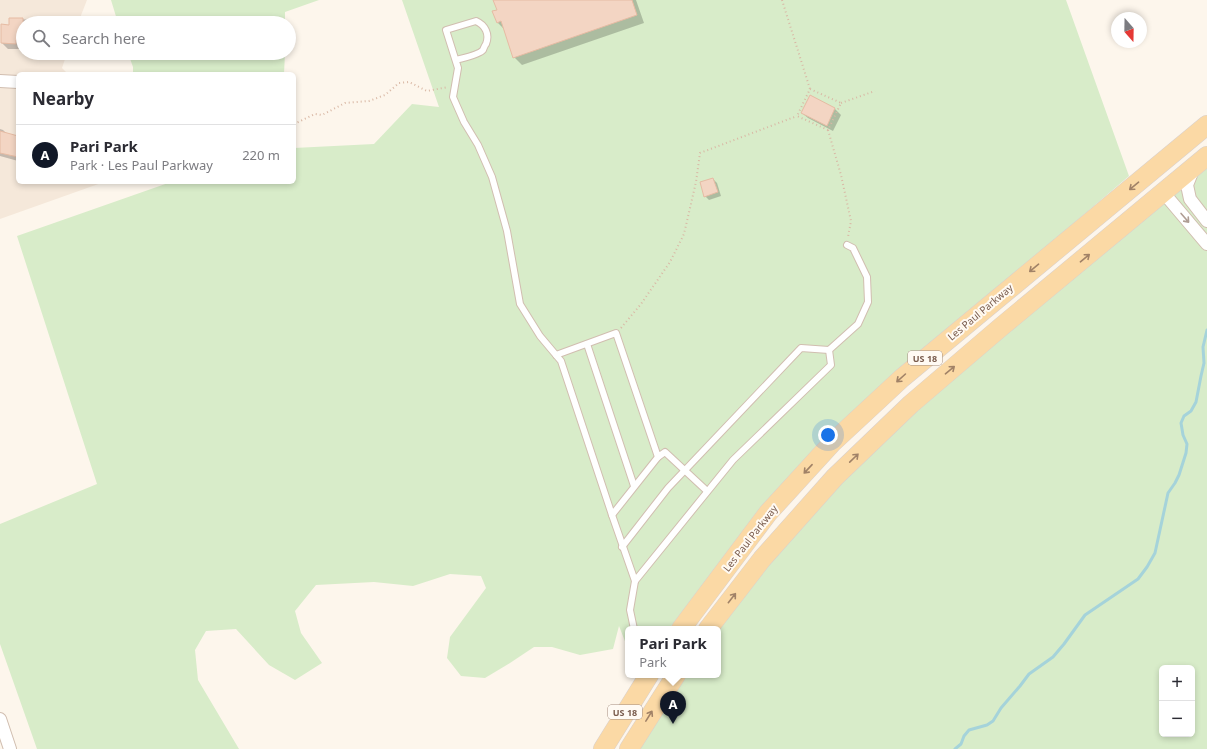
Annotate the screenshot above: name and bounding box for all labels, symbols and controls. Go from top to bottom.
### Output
north arrow [1111,12,1147,48]
search box [16,16,296,60]
icon: search [30,27,52,49]
text: Search here [62,28,145,48]
text: Nearby [32,87,94,110]
text: Pari Park [70,136,138,156]
text: A [41,146,50,164]
text: 220 m [242,146,280,164]
text: Park · Les Paul Parkway [70,156,213,174]
one-way arrow [1128,181,1139,190]
one-way arrow [1181,213,1190,223]
one-way arrow [1079,253,1090,262]
one-way arrow [1028,264,1039,273]
street label: Les Paul Parkway [944,280,1016,343]
road number: US 18 [908,351,942,365]
one-way arrow [945,366,955,375]
one-way arrow [896,374,907,383]
your location [818,425,838,445]
one-way arrow [849,454,859,463]
one-way arrow [804,464,813,474]
street label: Les Paul Parkway [720,501,781,574]
one-way arrow [728,593,736,604]
popup [625,626,721,678]
text: Pari Park [639,633,707,653]
text: Park [639,653,667,671]
map controls [1159,665,1195,737]
button: + [1159,665,1195,701]
pin: A [660,691,686,724]
button: − [1159,701,1195,737]
road number: US 18 [608,705,642,719]
one-way arrow [646,710,654,722]

